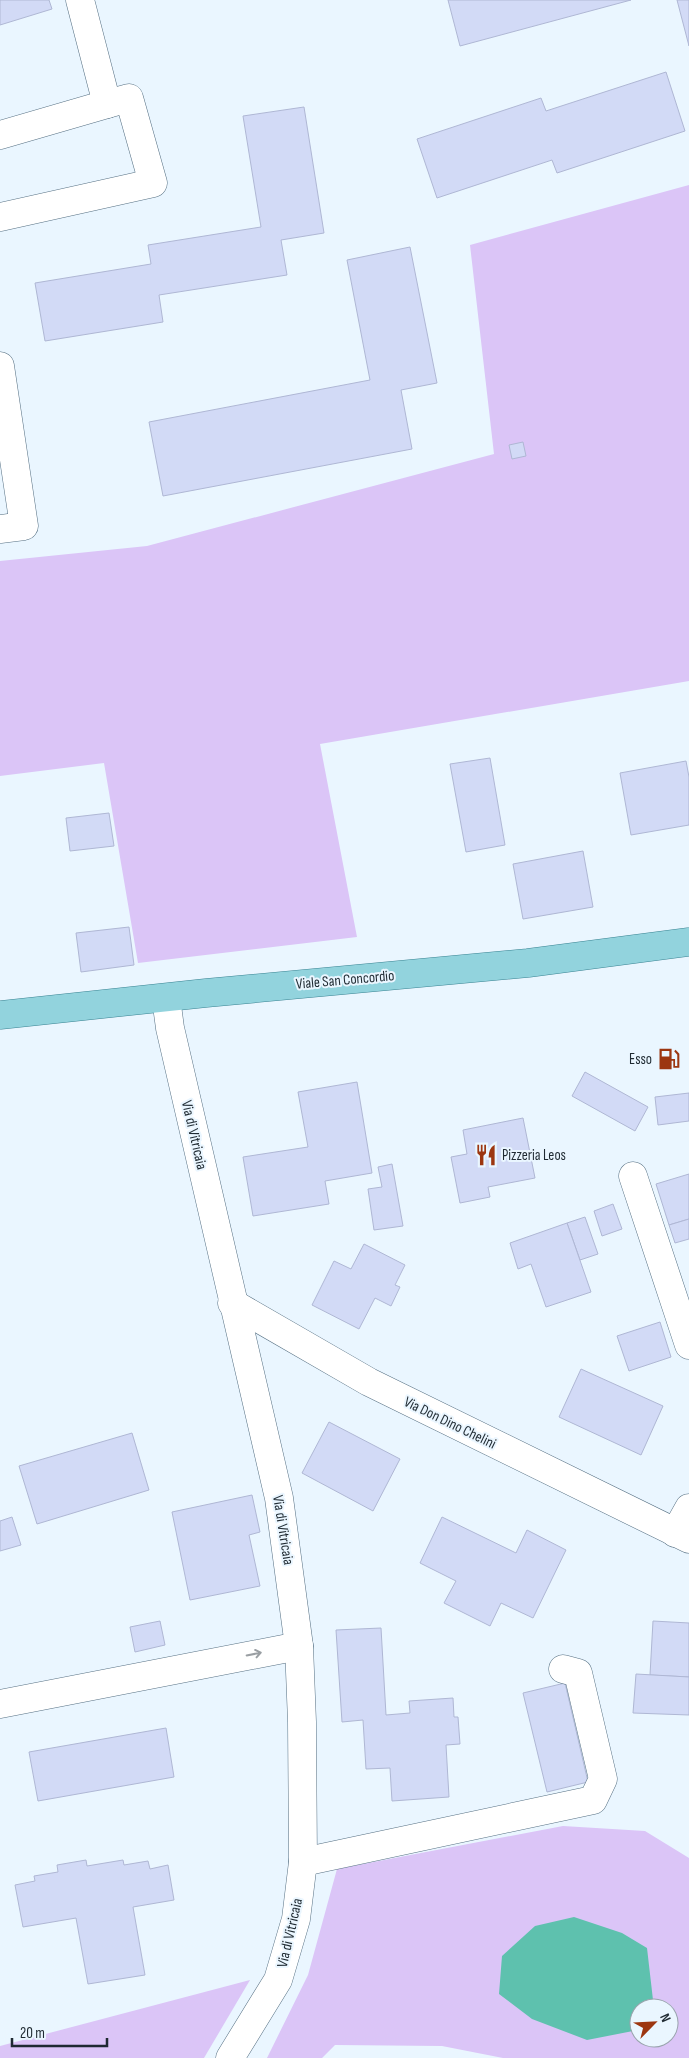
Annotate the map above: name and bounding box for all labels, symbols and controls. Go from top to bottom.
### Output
street label: Viale San Concordio [295,966,395,994]
fuel station icon: Esso [656,1046,682,1072]
place label: Esso [629,1050,652,1069]
street label: Via di Vitricaia [177,1099,211,1172]
restaurant icon: Pizzeria Leos [473,1142,499,1168]
place label: Pizzeria Leos [502,1146,566,1165]
street label: Via Don Dino Chelini [401,1393,499,1454]
street label: Via di Vitricaia [268,1494,298,1567]
one-way arrow [245,1649,261,1658]
street label: Via di Vitricaia [273,1896,307,1969]
north arrow [629,1998,679,2048]
text: N [656,2011,675,2025]
scale bar [12,2016,108,2048]
text: 20 m [20,2024,45,2043]

